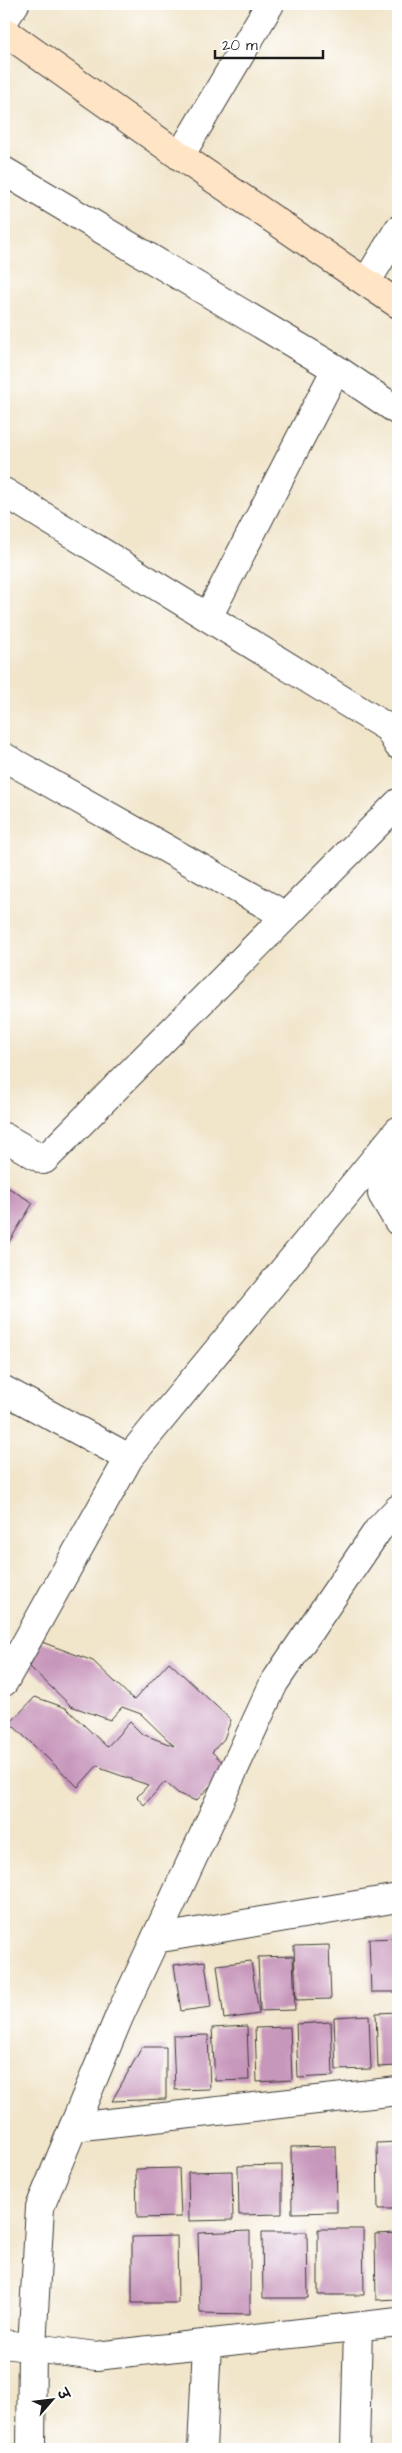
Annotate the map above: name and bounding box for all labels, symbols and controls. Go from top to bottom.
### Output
scale bar [215,28,322,60]
text: 20 m [222,35,258,56]
north arrow [28,2376,78,2426]
text: उ [51,2384,74,2405]

